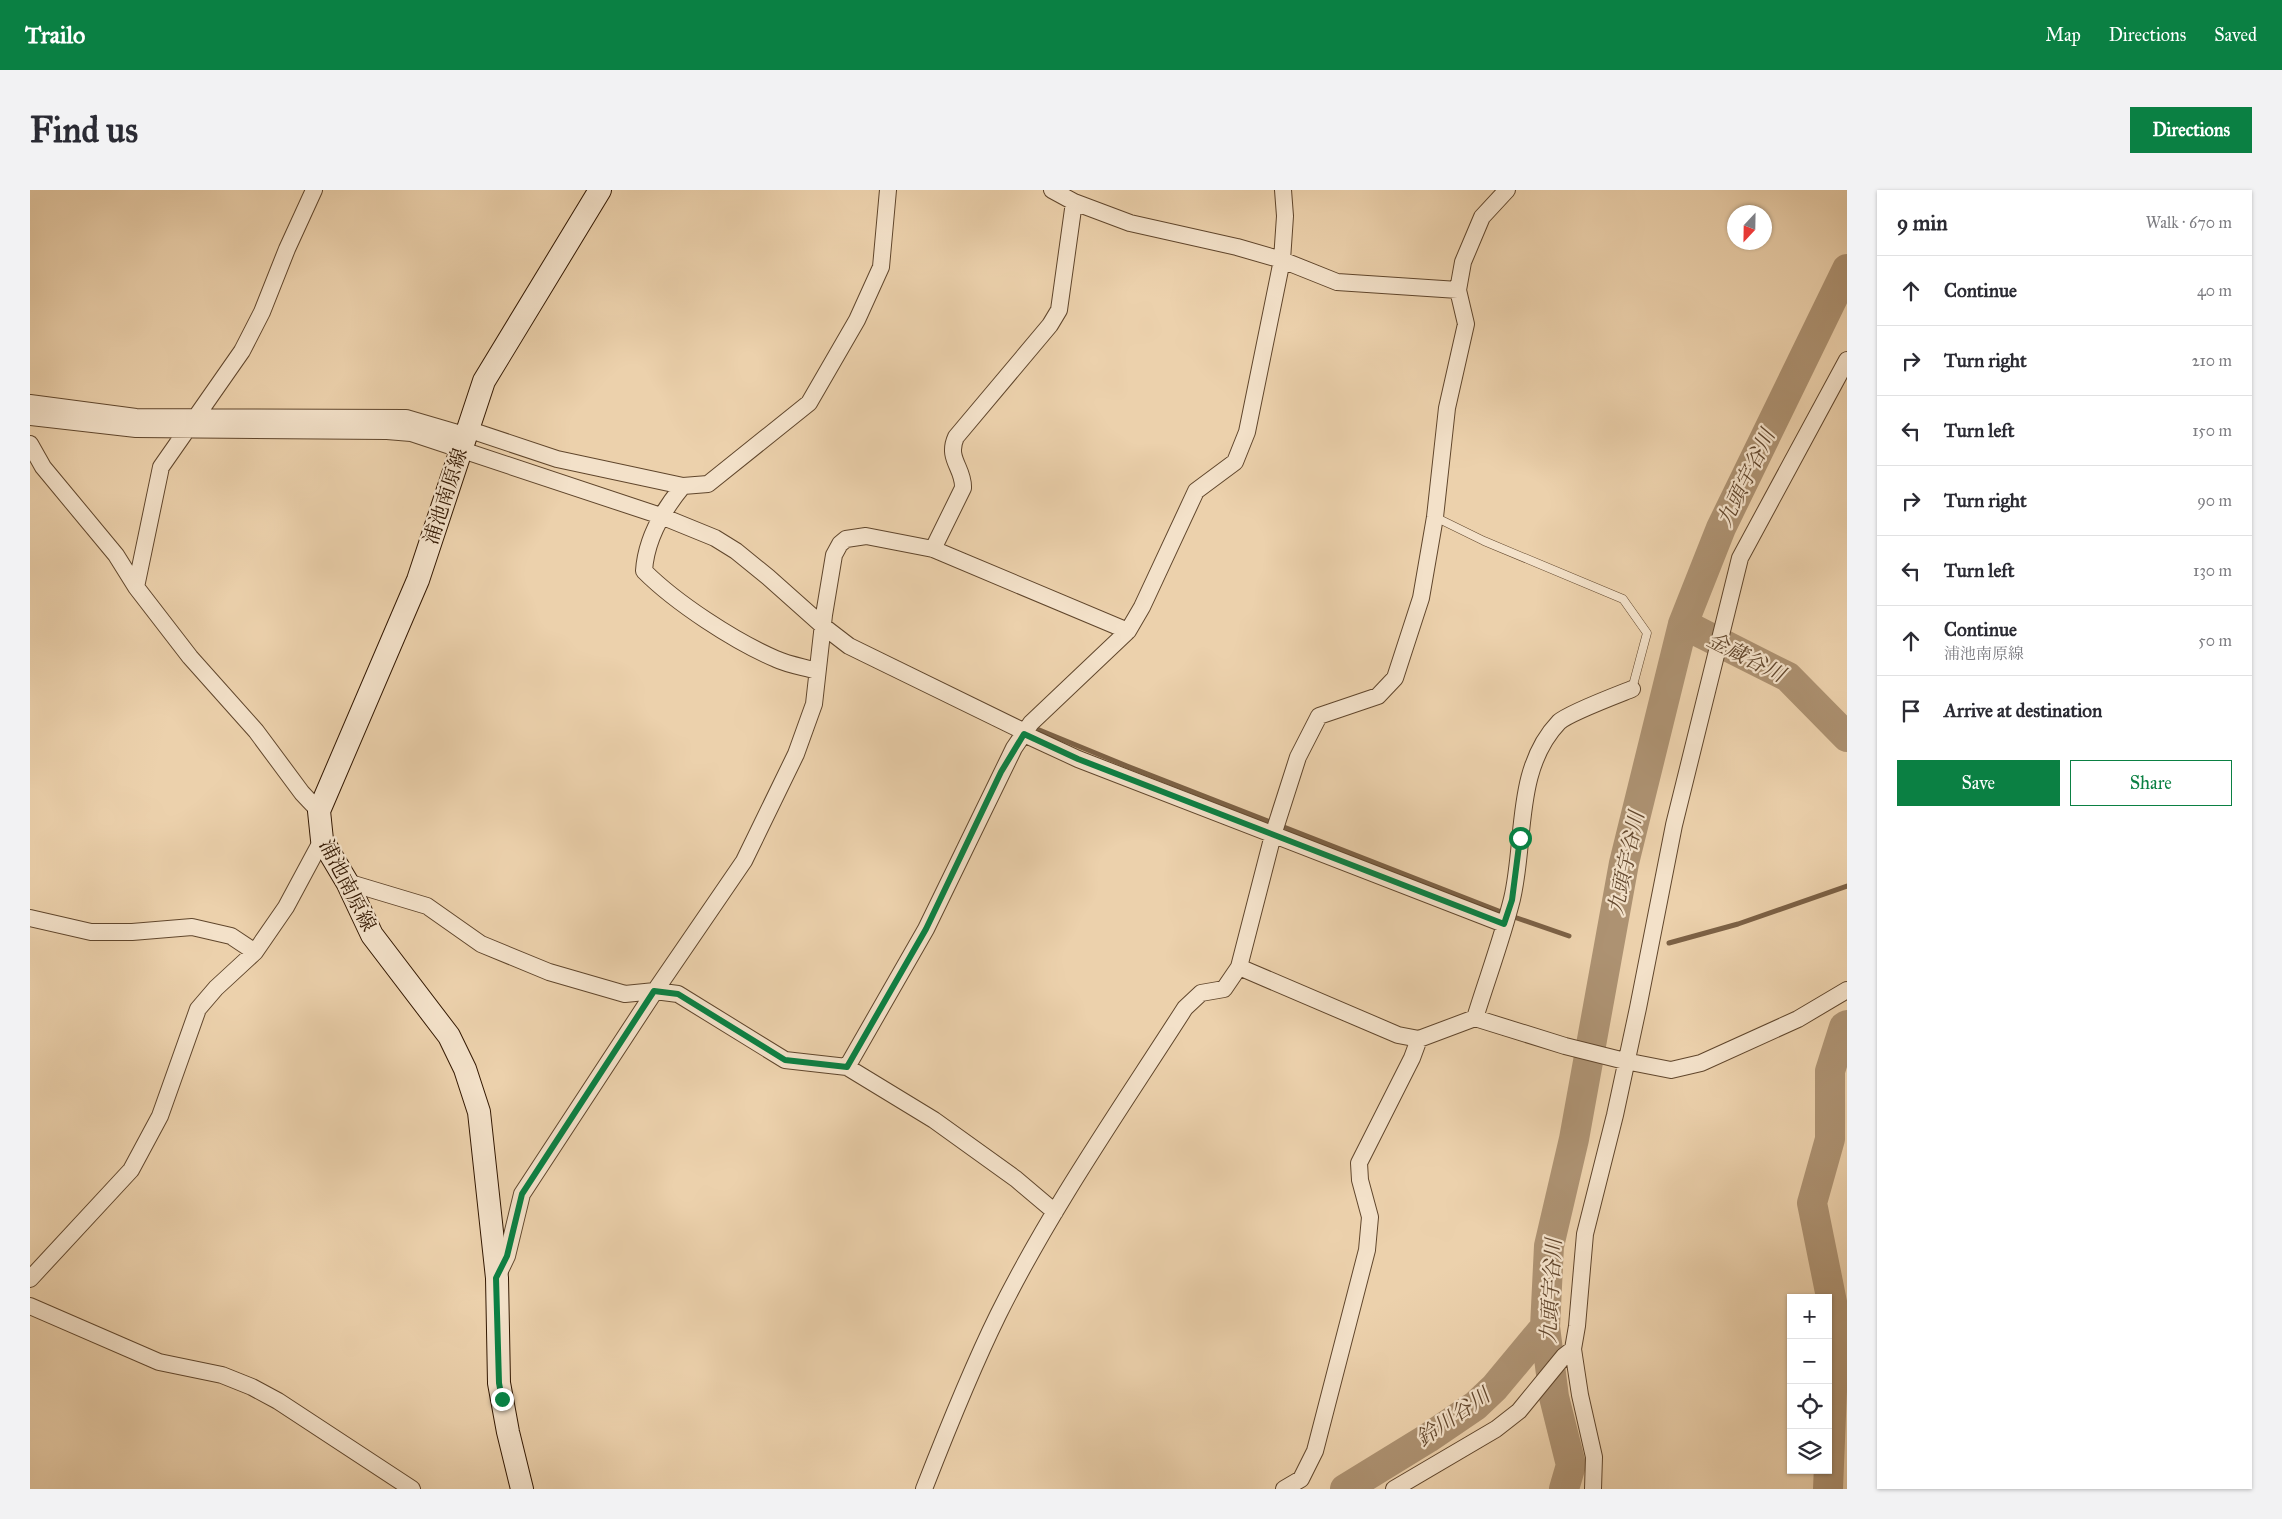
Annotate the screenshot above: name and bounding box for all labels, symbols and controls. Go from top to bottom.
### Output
text: Trailo [25,20,85,50]
text: Map [2045,24,2081,46]
text: Directions [2109,24,2186,46]
text: Saved [2214,24,2257,46]
button: Directions [2130,107,2252,153]
text: Find us [30,109,138,152]
north arrow [1727,205,1772,250]
text: 9 min [1897,210,1948,236]
text: Walk · 670 m [2146,213,2232,232]
icon: ahead [1897,277,1925,305]
text: Continue [1944,279,2017,302]
text: 40 m [2197,281,2232,300]
icon: right [1897,347,1925,375]
text: Turn right [1944,349,2027,372]
text: 210 m [2192,351,2232,370]
icon: left [1897,417,1925,445]
text: Turn left [1944,419,2014,442]
text: 150 m [2192,421,2232,440]
water label: 九頭宇谷川 [1711,423,1782,531]
street label: 浦池南原線 [418,445,472,547]
icon: right [1897,487,1925,515]
text: Turn right [1944,489,2027,512]
text: 90 m [2197,491,2232,510]
icon: left [1897,557,1925,585]
text: Turn left [1944,559,2014,582]
text: 130 m [2193,561,2232,580]
text: Continue [1944,618,2017,641]
water label: 金蔵谷川 [1703,626,1791,689]
icon: ahead [1897,627,1925,655]
text: 50 m [2198,631,2232,650]
text: 浦池南原線 [1944,644,2024,663]
icon: arrive [1897,697,1925,725]
text: Arrive at destination [1944,699,2102,722]
button: Save [1897,760,2060,806]
button: Share [2070,760,2232,806]
water label: 九頭宇谷川 [1602,807,1650,917]
route start [1509,827,1532,850]
street label: 浦池南原線 [315,835,381,935]
water label: 九頭宇谷川 [1535,1236,1567,1344]
map controls [1787,1294,1832,1474]
button: + [1787,1294,1832,1339]
button: − [1787,1339,1832,1384]
water label: 鈴川谷川 [1411,1381,1496,1452]
button: locate [1787,1384,1832,1429]
route end [491,1388,514,1411]
button: layers [1787,1429,1832,1474]

